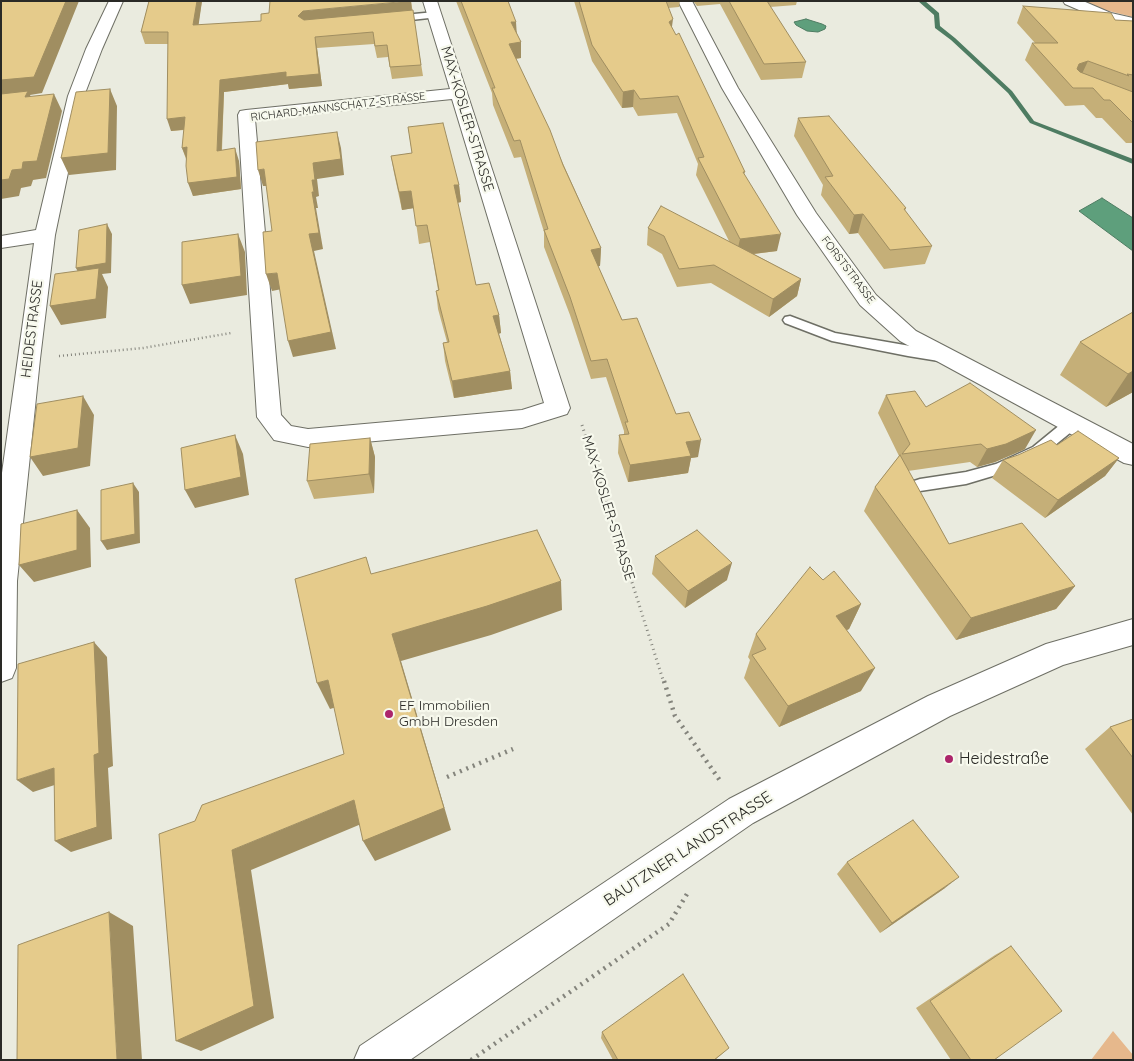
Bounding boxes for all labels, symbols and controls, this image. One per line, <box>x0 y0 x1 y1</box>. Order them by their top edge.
street label: MAX-KOSLER-STRASSE <box>437 44 497 194</box>
street label: RICHARD-MANNSCHATZ-STRASSE <box>250 90 426 124</box>
street label: FORSTSTRASSE <box>818 234 878 306</box>
street label: HEIDESTRASSE <box>18 279 46 379</box>
street label: MAX-KOSLER-STRASSE <box>578 433 638 583</box>
place label: EF Immobilien GmbH Dresden <box>399 698 498 730</box>
marker: EF Immobilien GmbH Dresden <box>383 708 395 720</box>
place label: Heidestraße <box>959 749 1049 769</box>
marker: Heidestraße <box>943 753 955 765</box>
street label: BAUTZNER LANDSTRASSE <box>600 787 776 911</box>

